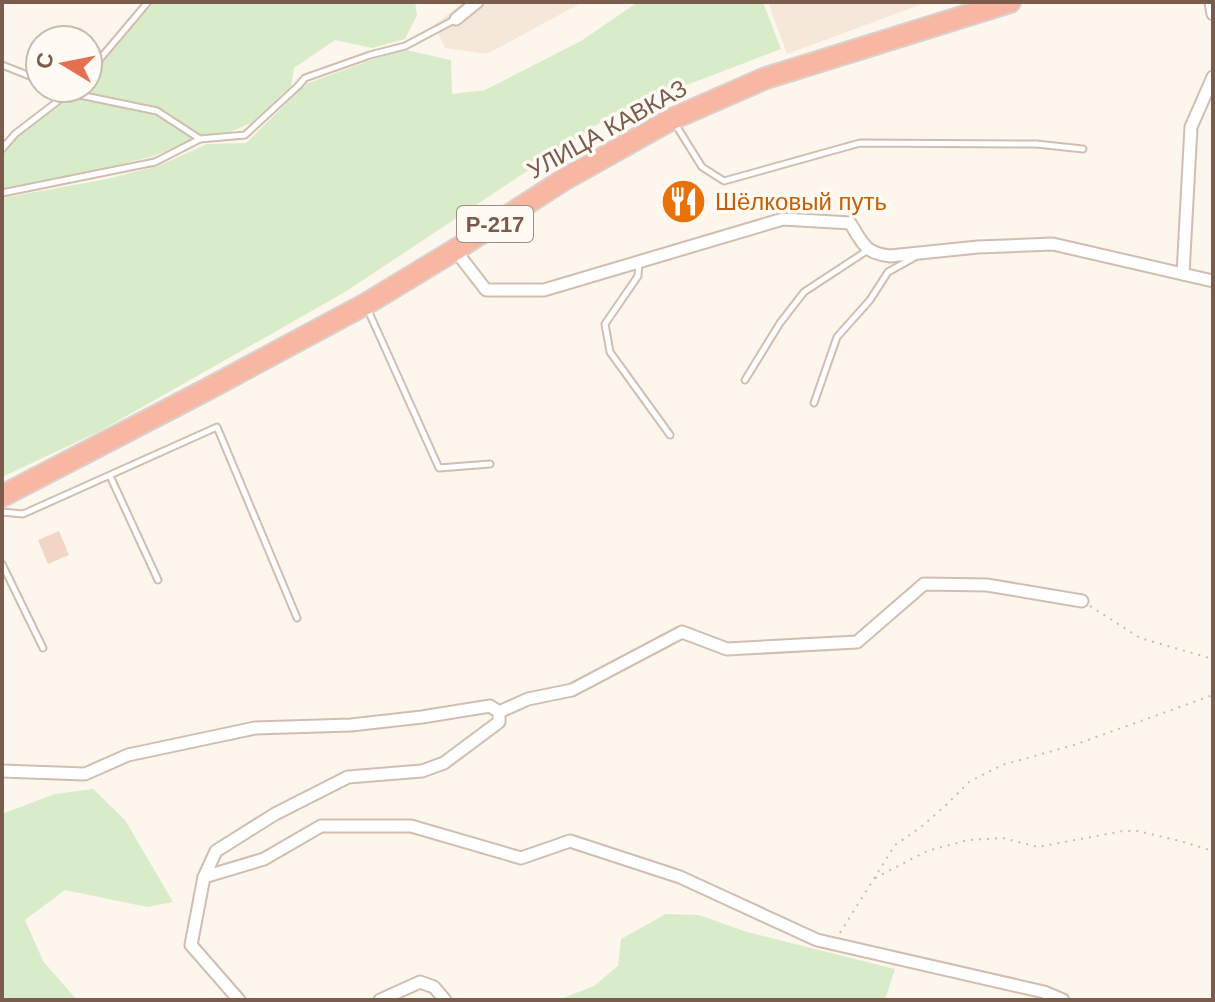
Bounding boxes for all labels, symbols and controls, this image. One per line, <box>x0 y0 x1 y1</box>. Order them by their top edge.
north arrow <box>24 24 104 104</box>
text: С <box>31 51 59 71</box>
street label: УЛИЦА КАВКАЗ <box>523 74 691 184</box>
restaurant icon: Шёлковый путь <box>660 177 708 225</box>
place label: Шёлковый путь <box>715 188 887 215</box>
road number: Р-217 <box>457 206 533 242</box>

